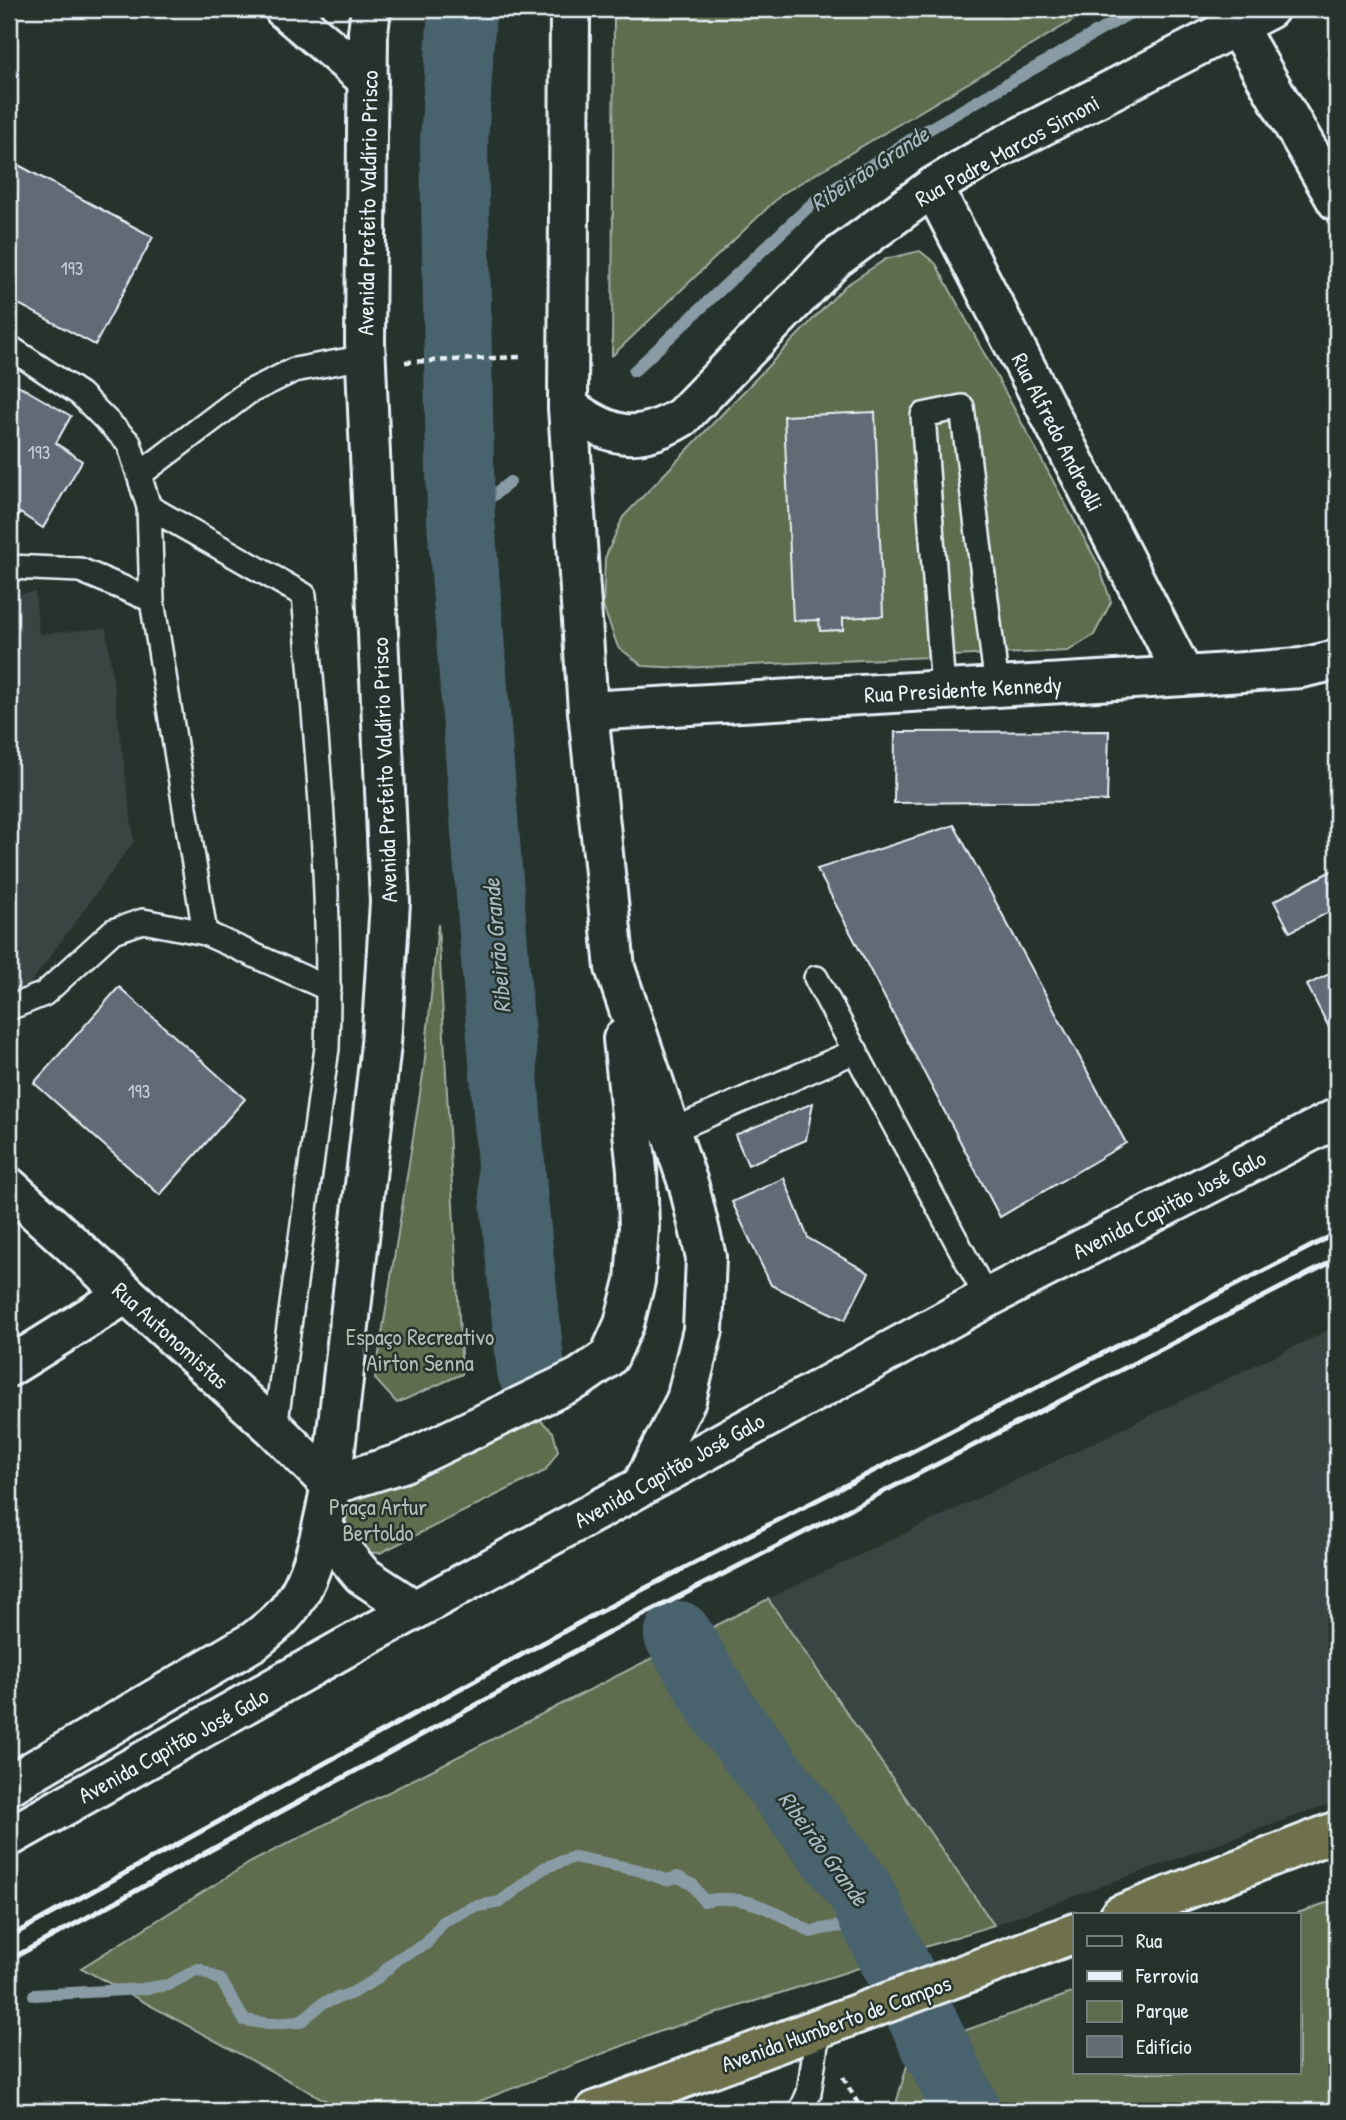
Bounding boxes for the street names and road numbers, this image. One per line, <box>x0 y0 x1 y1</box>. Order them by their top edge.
street label: Avenida Prefeito Valdírio Prisco <box>349 70 385 336</box>
street label: Rua Padre Marcos Simoni <box>909 86 1105 214</box>
street label: Rua Alfredo Andreolli <box>1005 347 1111 517</box>
street label: Avenida Prefeito Valdírio Prisco <box>364 637 404 903</box>
street label: Rua Presidente Kennedy <box>863 668 1063 710</box>
street label: Avenida Capitão José Galo <box>1067 1142 1271 1266</box>
street label: Rua Autonomistas <box>106 1274 236 1396</box>
street label: Avenida Capitão José Galo <box>568 1405 770 1535</box>
street label: Avenida Capitão José Galo <box>72 1680 274 1810</box>
street label: Avenida Humberto de Campos <box>717 1967 955 2079</box>

